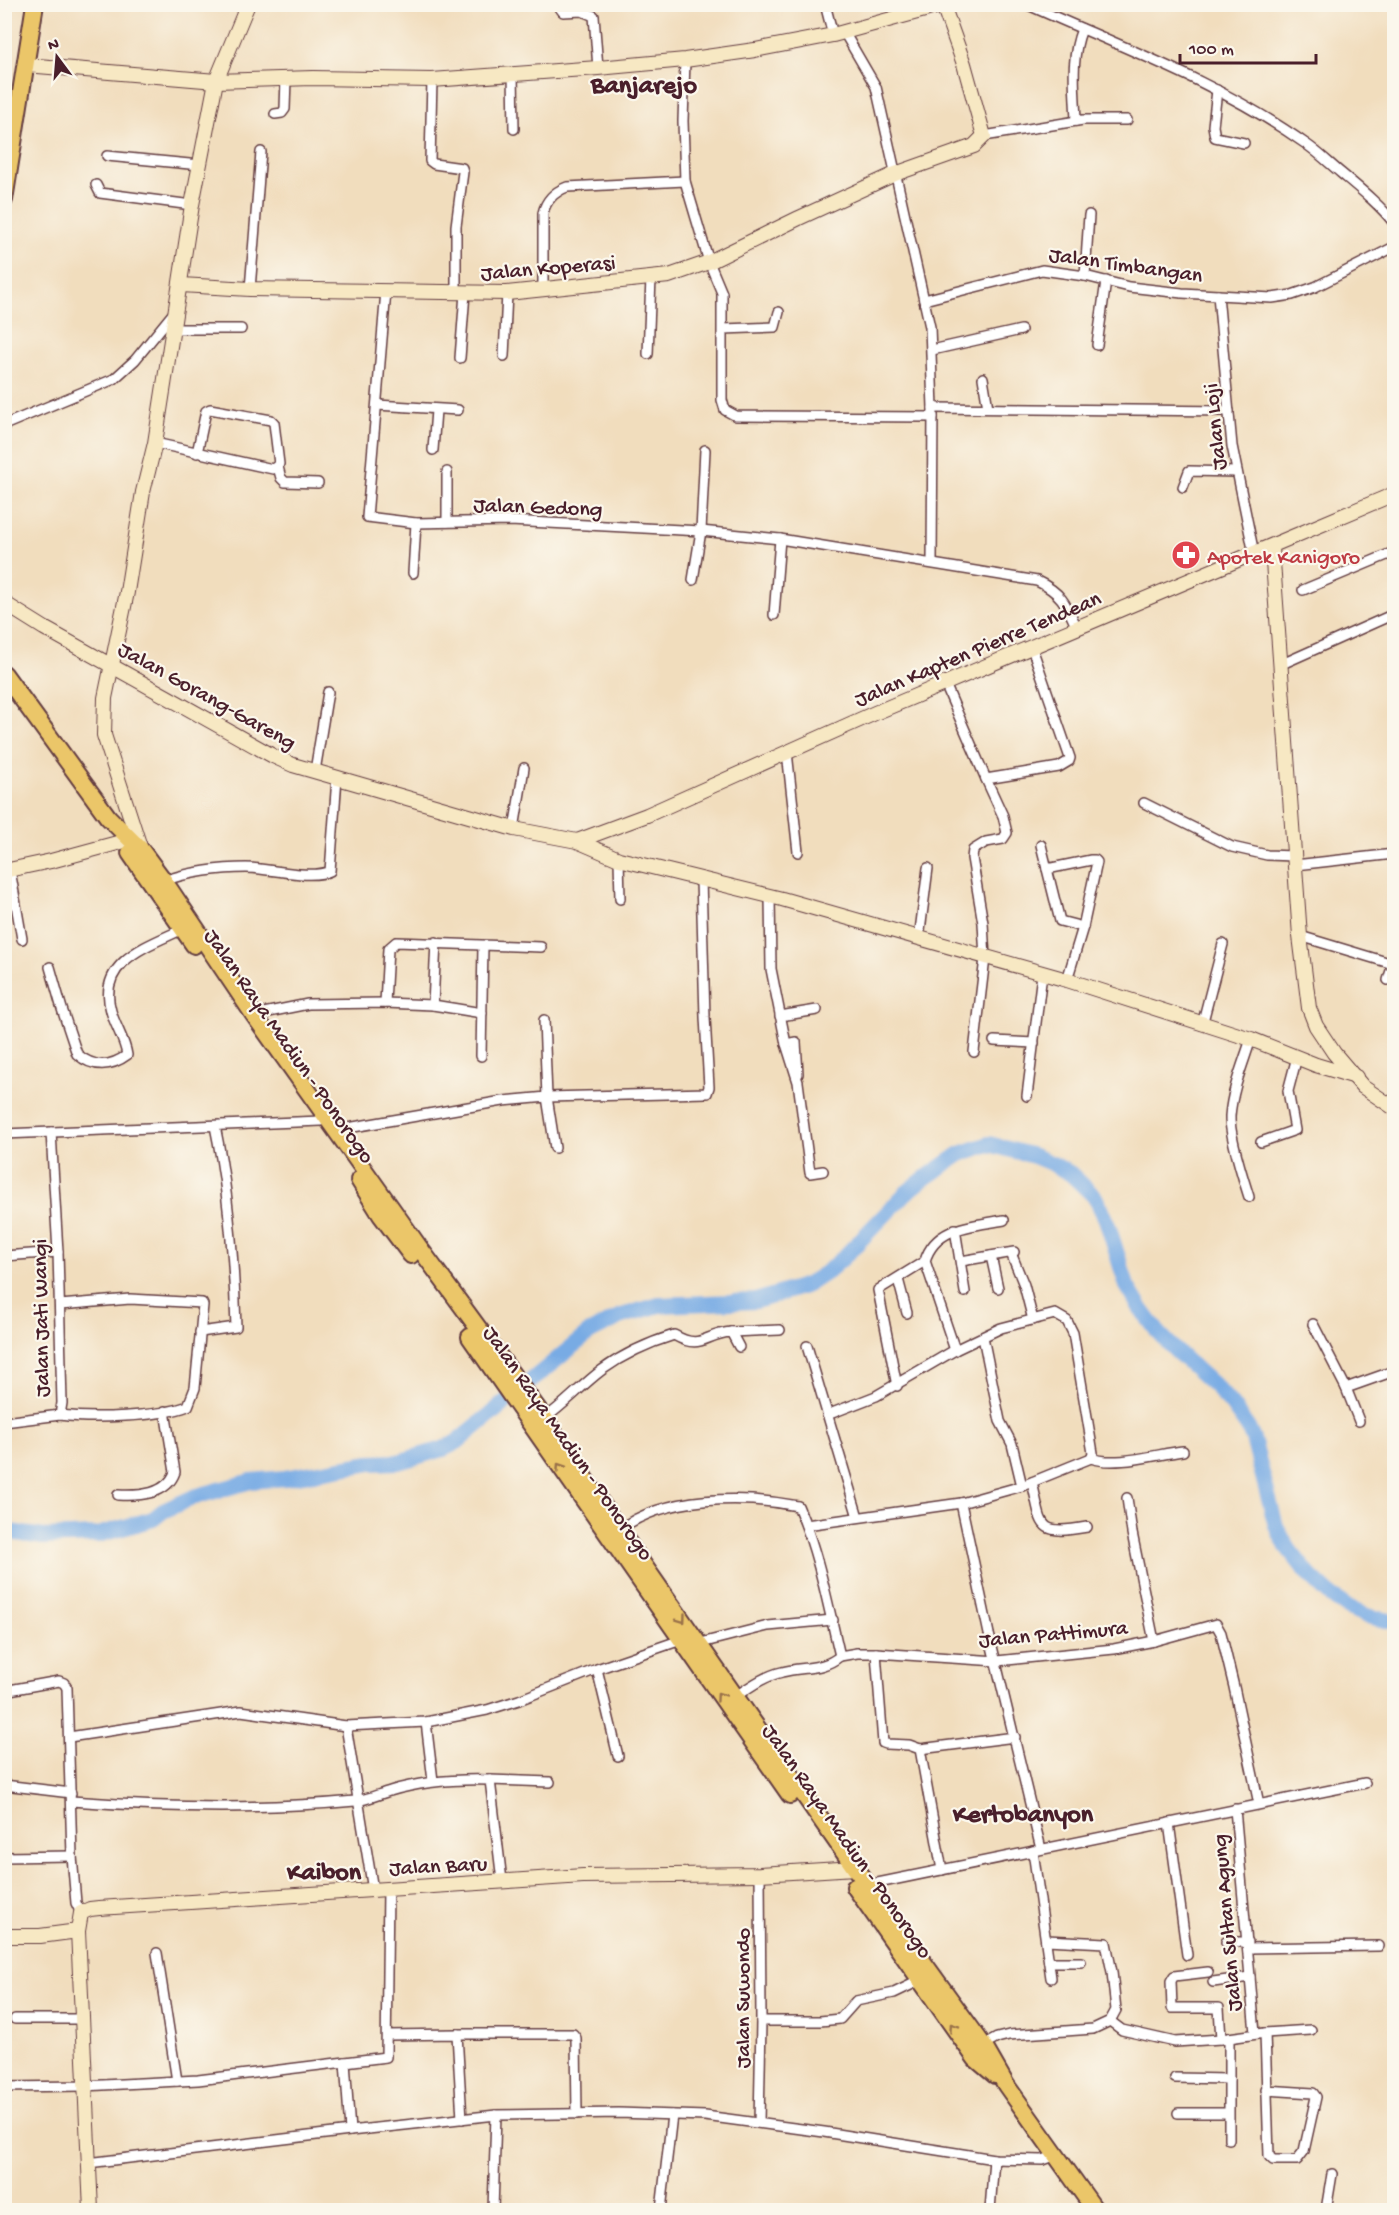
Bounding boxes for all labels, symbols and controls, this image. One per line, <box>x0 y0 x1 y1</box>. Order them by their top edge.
north arrow <box>27 27 87 87</box>
scale bar <box>1180 27 1316 65</box>
text: N <box>46 35 62 57</box>
text: 100 m <box>1188 40 1234 61</box>
district label: Banjarejo <box>590 72 697 103</box>
street label: Jalan Timbangan <box>1047 243 1204 291</box>
street label: Jalan Koperasi <box>480 251 617 289</box>
street label: Jalan Loji <box>1199 382 1234 471</box>
street label: Jalan Gedong <box>473 494 603 524</box>
pharmacy icon: Apotek Kanigoro <box>1170 539 1202 571</box>
place label: Apotek Kanigoro <box>1207 546 1360 572</box>
street label: Jalan Kapten Pierre Tendean <box>851 587 1106 714</box>
street label: Jalan Gorang-Gareng <box>112 638 300 757</box>
street label: Jalan Raya Madiun - Ponorogo <box>197 925 379 1170</box>
street label: Jalan Jati Wangi <box>29 1239 57 1397</box>
street label: Jalan Raya Madiun - Ponorogo <box>476 1322 658 1567</box>
one-way arrow <box>556 1463 568 1473</box>
one-way arrow <box>675 1612 686 1623</box>
street label: Jalan Pattimura <box>978 1616 1130 1655</box>
one-way arrow <box>716 1691 727 1702</box>
street label: Jalan Raya Madiun - Ponorogo <box>755 1720 937 1965</box>
district label: Kertobanyon <box>952 1801 1094 1832</box>
street label: Jalan Sultan Agung <box>1208 1833 1250 2012</box>
street label: Jalan Baru <box>389 1852 488 1884</box>
district label: Kaibon <box>286 1859 362 1890</box>
street label: Jalan Suwondo <box>732 1928 758 2068</box>
one-way arrow <box>949 2023 960 2034</box>

